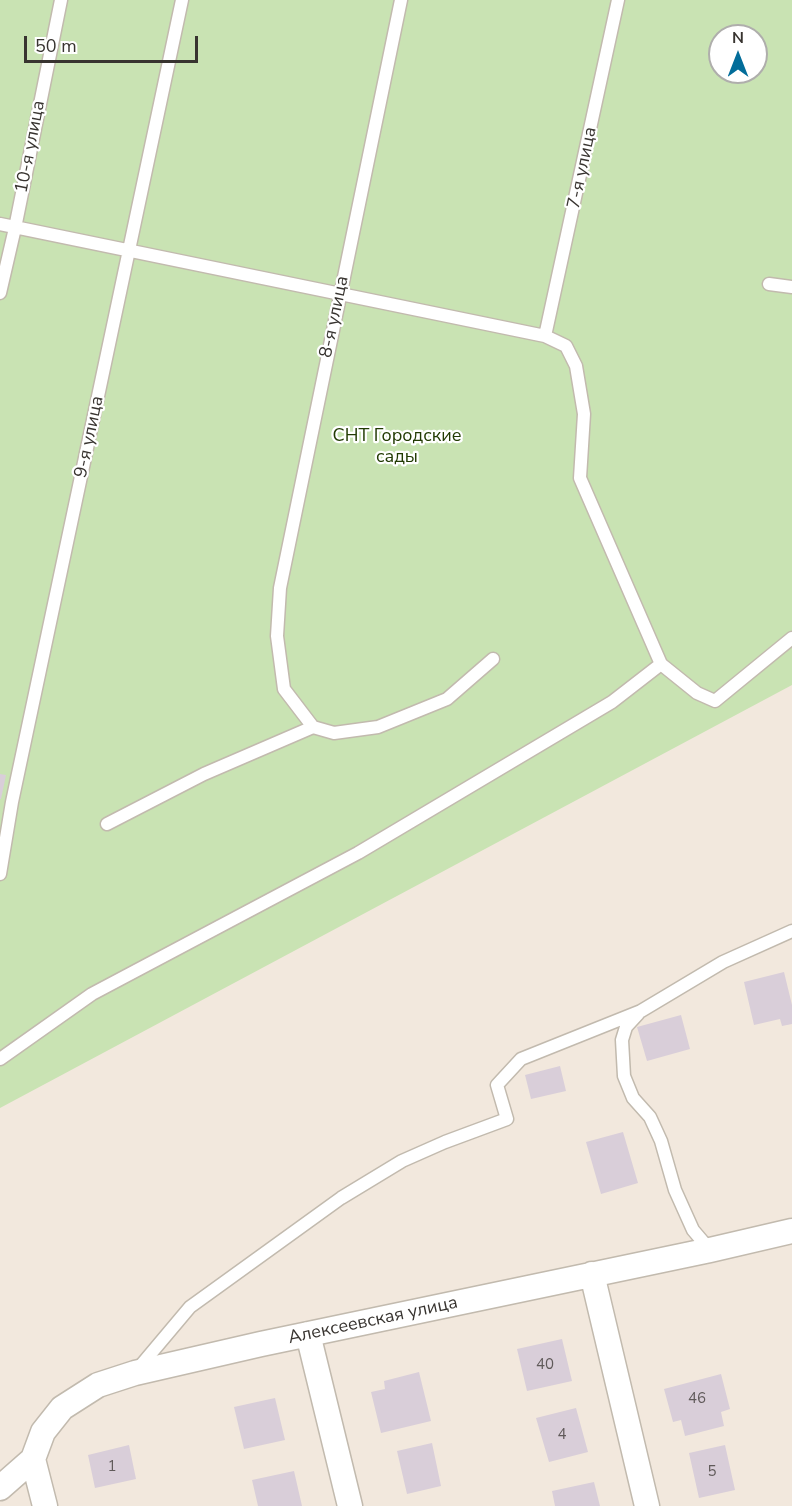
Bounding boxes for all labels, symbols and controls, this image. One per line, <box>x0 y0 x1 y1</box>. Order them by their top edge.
scale bar <box>27 24 201 62</box>
north arrow <box>708 24 768 84</box>
text: N <box>732 27 744 49</box>
text: 50 m <box>35 34 77 58</box>
street label: 10-я улица <box>11 99 51 195</box>
street label: 7-я улица <box>564 125 602 211</box>
street label: 8-я улица <box>316 274 354 360</box>
street label: 9-я улица <box>71 394 109 480</box>
park label: СНТ Городские сады <box>333 426 461 468</box>
street label: Алексеевская улица <box>286 1292 460 1350</box>
house number: 40 <box>536 1356 554 1374</box>
house number: 46 <box>688 1390 706 1408</box>
house number: 4 <box>558 1426 566 1444</box>
house number: 1 <box>108 1458 116 1476</box>
house number: 5 <box>708 1463 716 1481</box>

